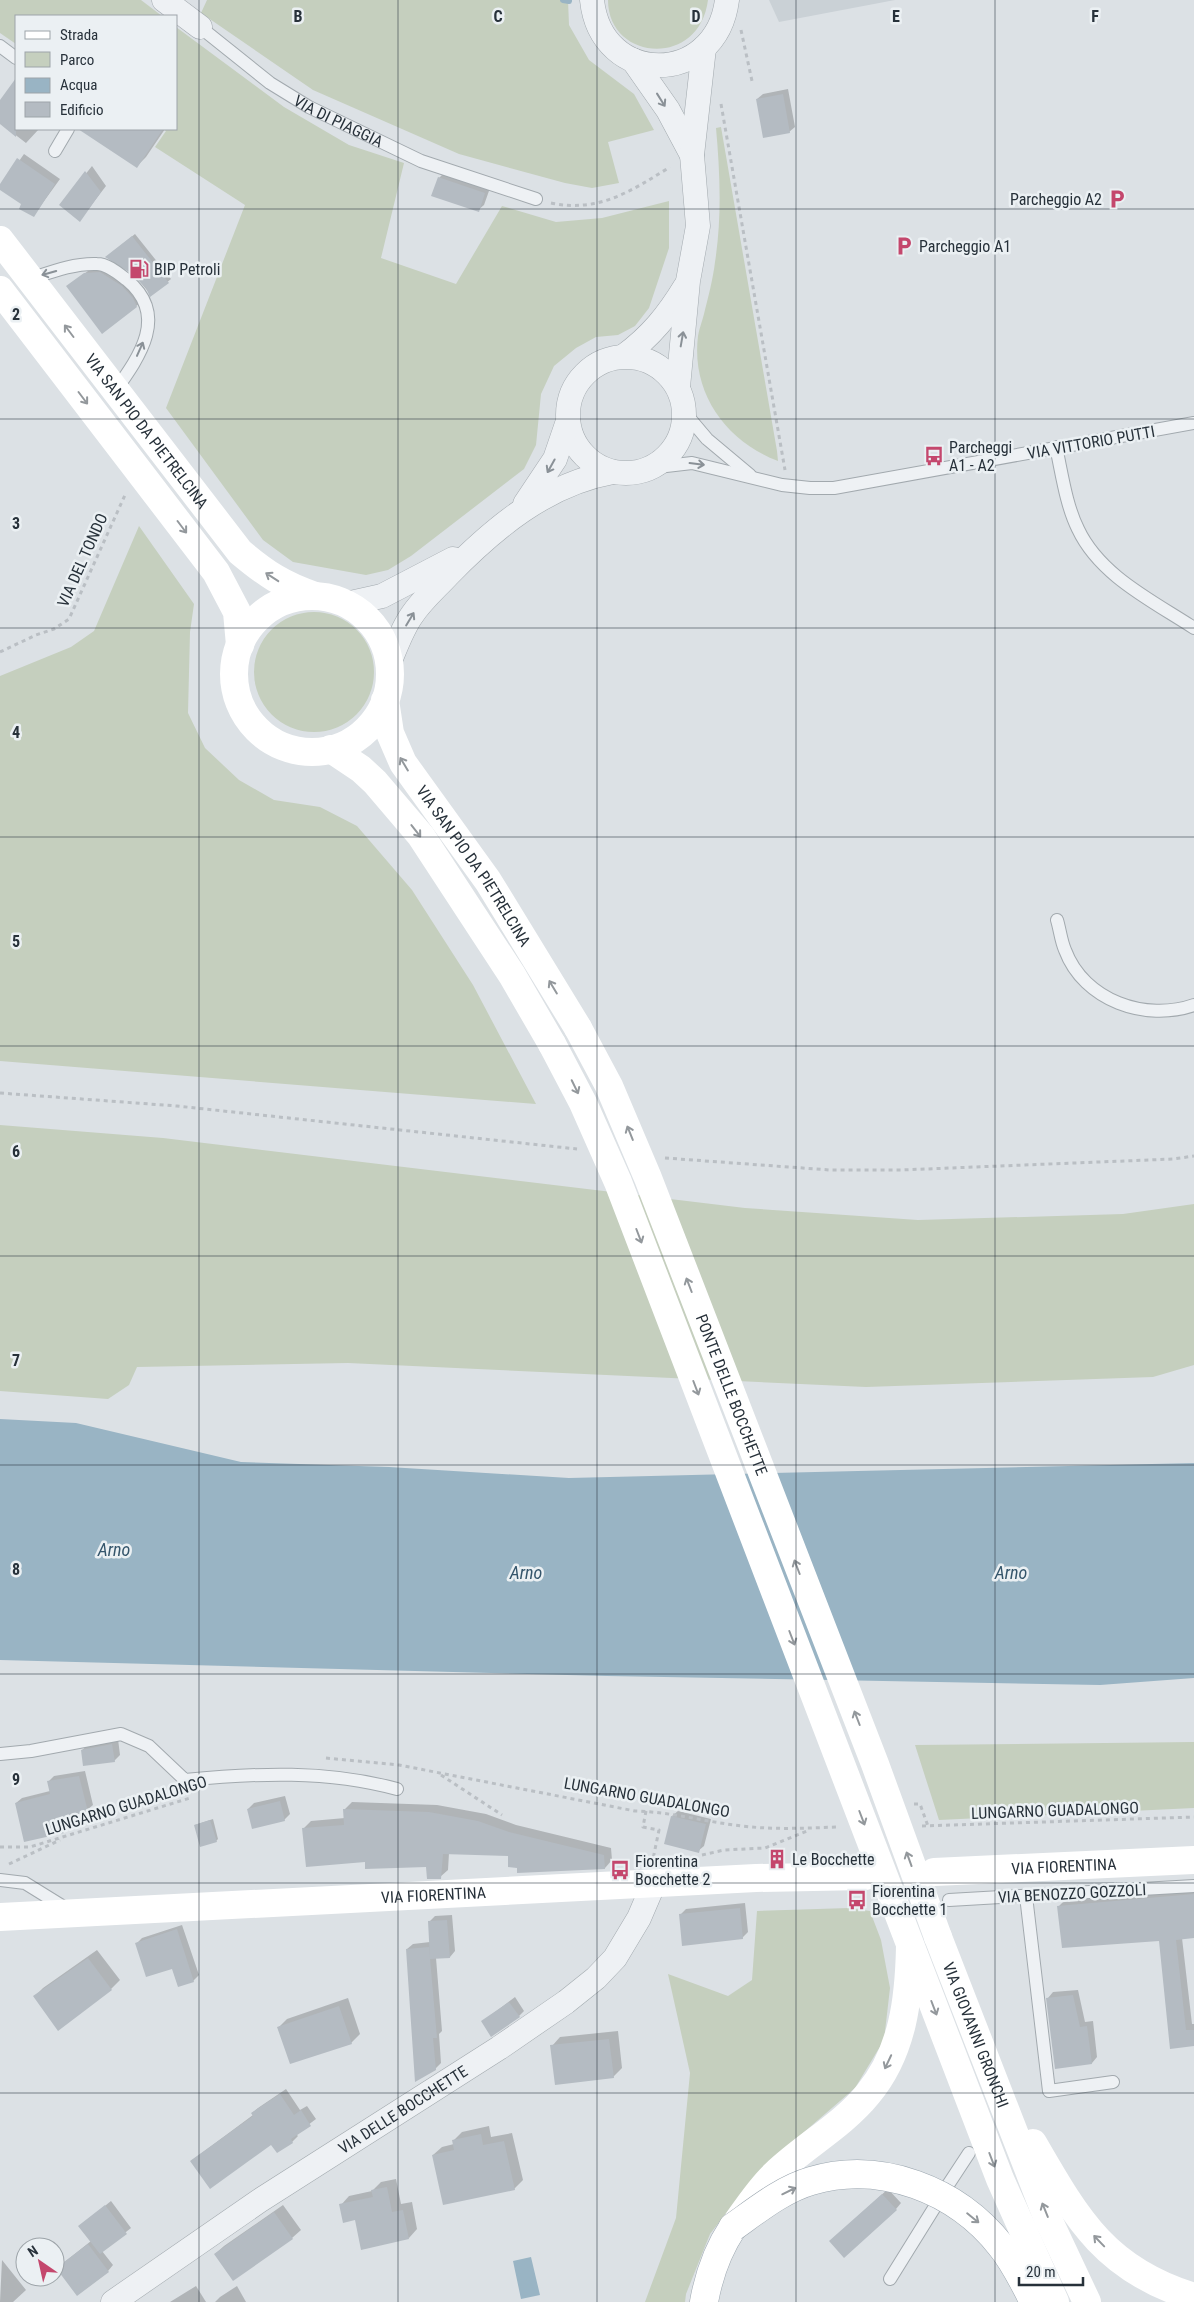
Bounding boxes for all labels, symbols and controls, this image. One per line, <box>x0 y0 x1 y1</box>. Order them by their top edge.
text: B <box>294 7 303 26</box>
text: C <box>493 7 503 26</box>
text: D <box>691 7 701 26</box>
text: E <box>892 7 900 26</box>
text: F <box>1091 7 1099 26</box>
legend <box>15 15 178 130</box>
text: Strada <box>60 26 98 44</box>
text: Parco <box>60 51 94 69</box>
text: Acqua <box>60 76 98 94</box>
street label: VIA DI PIAGGIA <box>290 91 386 151</box>
one-way arrow <box>657 93 667 107</box>
text: Edificio <box>60 101 103 119</box>
parking icon: Parcheggio A2 <box>1106 188 1128 210</box>
place label: Parcheggio A2 <box>1010 190 1102 209</box>
parking icon: Parcheggio A1 <box>893 235 915 257</box>
place label: Parcheggio A1 <box>919 237 1011 256</box>
fuel station icon: BIP Petroli <box>128 258 150 280</box>
place label: BIP Petroli <box>154 260 220 279</box>
one-way arrow <box>41 269 57 278</box>
text: 2 <box>12 305 20 324</box>
one-way arrow <box>64 325 75 338</box>
one-way arrow <box>678 331 688 347</box>
one-way arrow <box>135 342 145 357</box>
street label: VIA SAN PIO DA PIETRELCINA <box>81 350 212 513</box>
one-way arrow <box>78 391 88 405</box>
street label: VIA VITTORIO PUTTI <box>1026 422 1156 463</box>
place label: Parcheggi A1 - A2 <box>949 438 1012 475</box>
bus stop icon: Parcheggi A1 - A2 <box>923 445 945 467</box>
one-way arrow <box>546 459 556 474</box>
one-way arrow <box>689 459 705 469</box>
street label: VIA DEL TONDO <box>53 510 112 610</box>
text: 3 <box>12 514 20 533</box>
one-way arrow <box>176 520 187 533</box>
one-way arrow <box>265 572 279 582</box>
one-way arrow <box>406 613 416 627</box>
text: 4 <box>12 723 20 742</box>
one-way arrow <box>399 758 409 772</box>
street label: VIA SAN PIO DA PIETRELCINA <box>412 782 535 950</box>
one-way arrow <box>411 824 422 837</box>
text: 5 <box>12 932 20 951</box>
one-way arrow <box>547 980 557 994</box>
one-way arrow <box>570 1079 580 1094</box>
one-way arrow <box>625 1126 634 1142</box>
text: 6 <box>12 1142 20 1161</box>
one-way arrow <box>635 1229 644 1244</box>
one-way arrow <box>684 1278 693 1293</box>
street label: PONTE DELLE BOCCHETTE <box>692 1311 771 1478</box>
text: 7 <box>12 1351 20 1370</box>
one-way arrow <box>692 1380 701 1396</box>
water label: Arno <box>97 1539 130 1560</box>
text: 8 <box>12 1560 20 1579</box>
one-way arrow <box>792 1560 802 1575</box>
water label: Arno <box>509 1562 542 1583</box>
water label: Arno <box>994 1562 1027 1583</box>
one-way arrow <box>788 1630 798 1645</box>
one-way arrow <box>852 1711 861 1727</box>
text: 9 <box>12 1770 20 1789</box>
street label: LUNGARNO GUADALONGO <box>43 1772 209 1839</box>
street label: LUNGARNO GUADALONGO <box>563 1774 731 1821</box>
street label: LUNGARNO GUADALONGO <box>971 1798 1139 1823</box>
one-way arrow <box>858 1810 867 1825</box>
building icon: Le Bocchette <box>766 1848 788 1870</box>
place label: Le Bocchette <box>792 1850 875 1869</box>
place label: Fiorentina Bocchette 2 <box>635 1852 710 1889</box>
one-way arrow <box>904 1852 913 1867</box>
street label: VIA FIORENTINA <box>1011 1855 1117 1878</box>
bus stop icon: Fiorentina Bocchette 2 <box>609 1859 631 1881</box>
street label: VIA BENOZZO GOZZOLI <box>997 1880 1147 1907</box>
place label: Fiorentina Bocchette 1 <box>872 1882 947 1919</box>
street label: VIA FIORENTINA <box>380 1883 486 1907</box>
bus stop icon: Fiorentina Bocchette 1 <box>846 1889 868 1911</box>
street label: VIA GIOVANNI GRONCHI <box>939 1960 1013 2110</box>
one-way arrow <box>930 2000 939 2015</box>
one-way arrow <box>883 2054 892 2069</box>
street label: VIA DELLE BOCCHETTE <box>335 2062 471 2158</box>
one-way arrow <box>988 2152 998 2167</box>
one-way arrow <box>781 2186 796 2195</box>
one-way arrow <box>1040 2203 1049 2218</box>
one-way arrow <box>966 2212 979 2223</box>
one-way arrow <box>1093 2235 1105 2248</box>
north arrow <box>15 2237 65 2287</box>
text: N <box>25 2242 41 2260</box>
scale bar <box>1019 2254 1083 2286</box>
text: 20 m <box>1026 2263 1056 2281</box>

